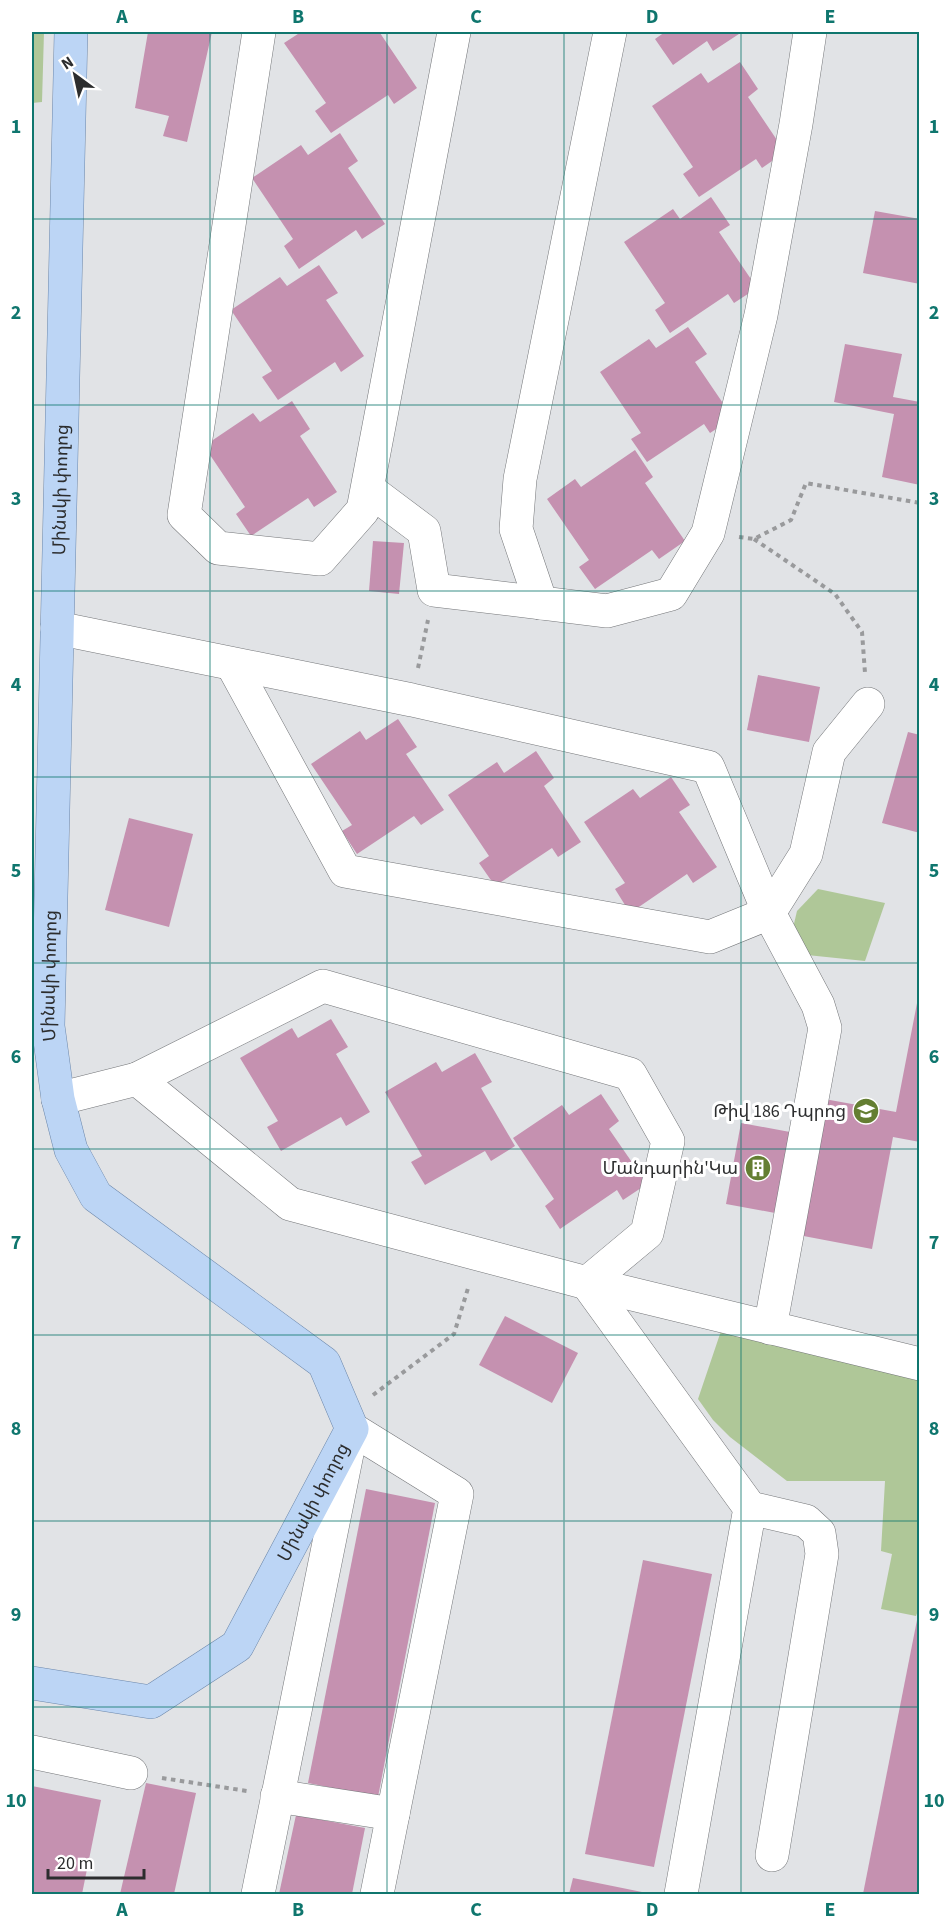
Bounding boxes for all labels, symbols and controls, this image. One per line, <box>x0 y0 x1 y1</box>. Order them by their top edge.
text: A <box>115 3 128 31</box>
text: B <box>292 3 304 31</box>
text: C <box>470 3 482 31</box>
text: D <box>646 3 658 31</box>
text: E <box>825 3 835 31</box>
north arrow <box>45 45 105 105</box>
text: N <box>57 51 78 75</box>
text: 1 <box>11 113 21 141</box>
text: 1 <box>929 113 939 141</box>
text: 2 <box>11 299 21 327</box>
text: 2 <box>929 299 939 327</box>
street label: Մինսկի փողոց <box>46 424 74 556</box>
text: 3 <box>11 485 21 513</box>
text: 3 <box>929 485 939 513</box>
text: 4 <box>11 671 22 699</box>
text: 4 <box>929 671 940 699</box>
text: 5 <box>11 857 21 885</box>
text: 5 <box>929 857 939 885</box>
street label: Մինսկի փողոց <box>35 910 63 1043</box>
text: 6 <box>11 1043 21 1071</box>
text: 6 <box>929 1043 939 1071</box>
school or university icon: Թիվ 186 Դպրոց <box>851 1096 881 1126</box>
place label: Թիվ 186 Դպրոց <box>713 1099 846 1124</box>
building icon: Մանդարին'Կա <box>743 1153 773 1183</box>
place label: Մանդարին'Կա <box>603 1156 738 1181</box>
text: 7 <box>11 1229 21 1257</box>
text: 7 <box>929 1229 939 1257</box>
text: 8 <box>11 1415 21 1443</box>
text: 8 <box>929 1415 939 1443</box>
street label: Մինսկի փողոց <box>271 1438 355 1566</box>
text: 9 <box>11 1601 21 1629</box>
text: 9 <box>929 1601 939 1629</box>
text: 10 <box>5 1787 27 1815</box>
text: 10 <box>923 1787 945 1815</box>
scale bar <box>48 1842 144 1880</box>
text: 20 m <box>57 1851 93 1876</box>
text: A <box>115 1896 128 1924</box>
text: B <box>292 1896 304 1924</box>
text: C <box>470 1896 482 1924</box>
text: D <box>646 1896 658 1924</box>
text: E <box>825 1896 835 1924</box>

